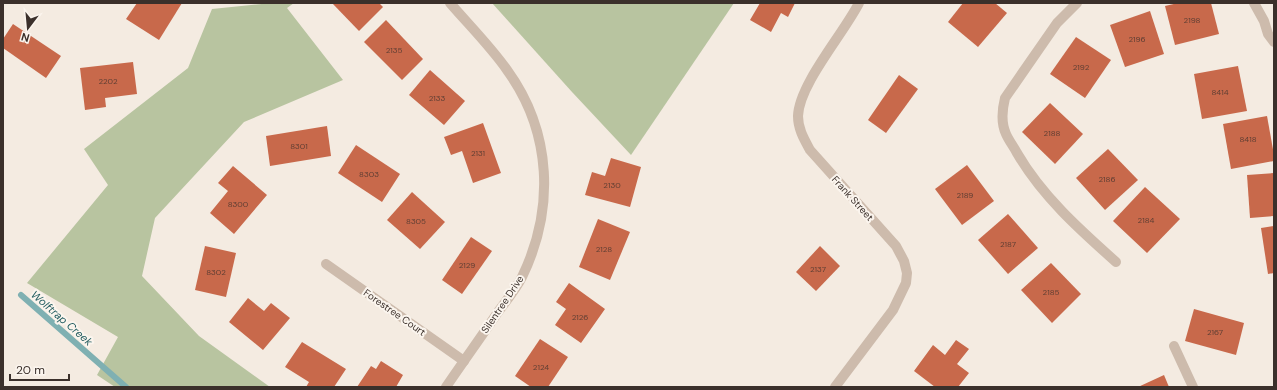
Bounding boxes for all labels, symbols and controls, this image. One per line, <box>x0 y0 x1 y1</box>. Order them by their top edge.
north arrow <box>8 8 48 48</box>
house number: 2198 <box>1184 15 1201 25</box>
text: N <box>19 30 31 45</box>
house number: 2196 <box>1128 34 1146 44</box>
house number: 2135 <box>386 45 402 55</box>
house number: 2192 <box>1073 62 1090 72</box>
house number: 2202 <box>98 76 118 86</box>
house number: 8414 <box>1211 87 1229 97</box>
house number: 2133 <box>429 93 446 103</box>
house number: 2188 <box>1044 128 1061 138</box>
house number: 8418 <box>1239 134 1257 144</box>
house number: 8301 <box>290 141 308 151</box>
house number: 2131 <box>471 148 485 158</box>
house number: 8303 <box>359 169 379 179</box>
street label: Frank Street <box>829 173 876 224</box>
house number: 2186 <box>1099 174 1116 184</box>
house number: 2130 <box>603 180 621 190</box>
house number: 2189 <box>957 190 973 200</box>
house number: 8300 <box>228 199 249 209</box>
house number: 2184 <box>1138 215 1155 225</box>
house number: 8305 <box>406 216 426 226</box>
house number: 2187 <box>1000 239 1016 249</box>
house number: 2128 <box>596 244 612 254</box>
house number: 2129 <box>459 260 475 270</box>
house number: 2137 <box>810 264 826 274</box>
house number: 8302 <box>206 267 226 277</box>
street label: Silentree Drive <box>478 273 527 336</box>
street label: Forestree Court <box>361 286 428 339</box>
water label: Wolftrap Creek <box>28 287 96 349</box>
house number: 2185 <box>1043 287 1060 297</box>
house number: 2126 <box>572 312 588 322</box>
house number: 2167 <box>1207 327 1223 337</box>
scale bar <box>10 356 69 382</box>
text: 20 m <box>16 362 45 378</box>
house number: 2124 <box>533 362 549 372</box>

